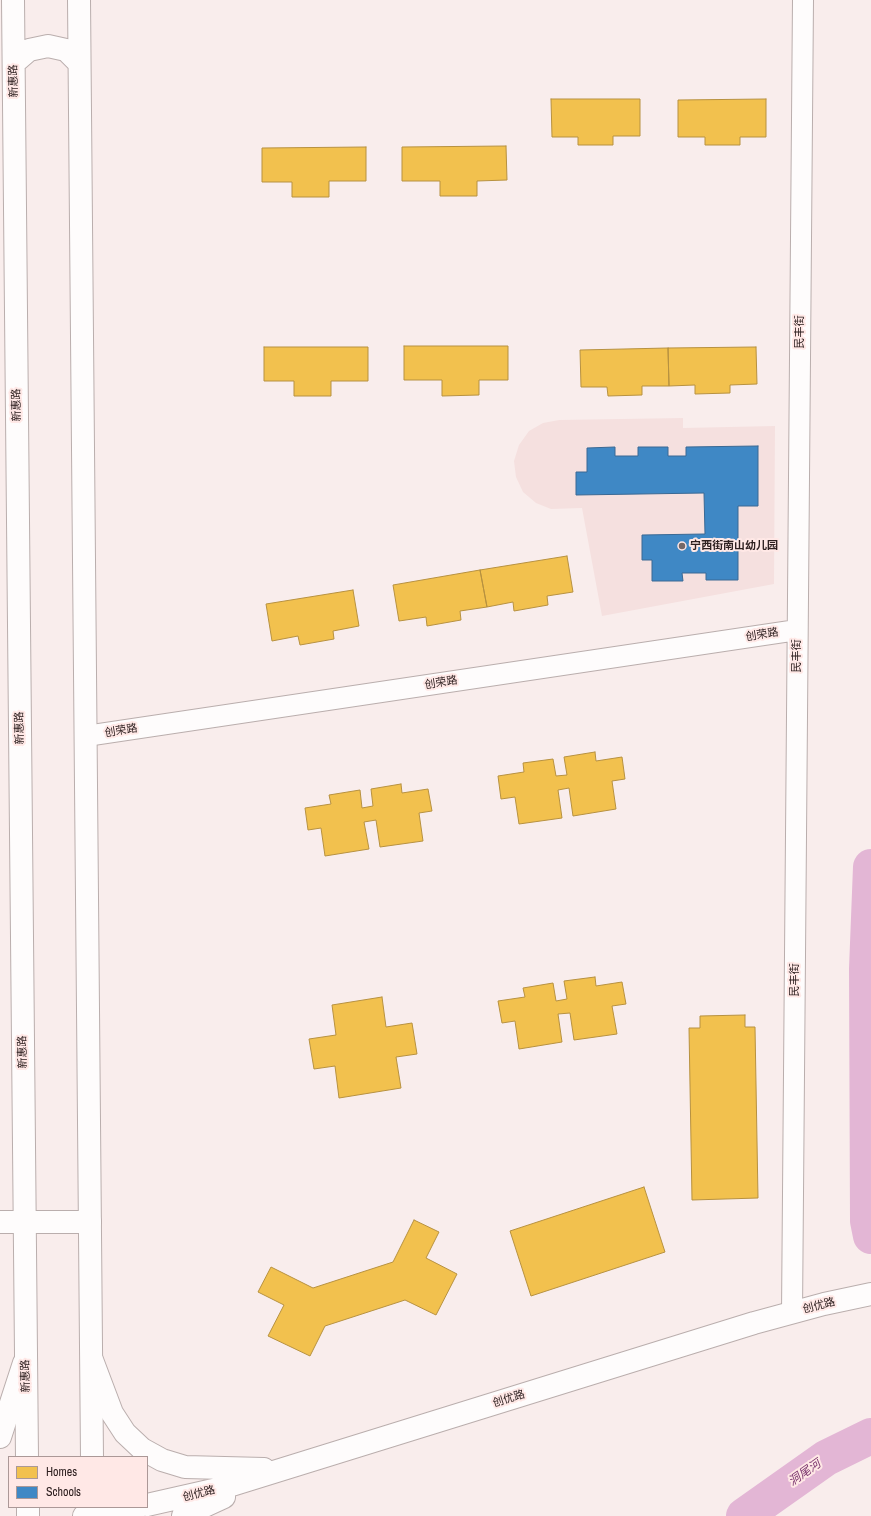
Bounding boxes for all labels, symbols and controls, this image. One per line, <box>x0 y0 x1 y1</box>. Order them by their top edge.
street label: 新惠路 <box>7 64 21 98</box>
street label: 民丰街 <box>793 316 807 348</box>
street label: 新惠路 <box>10 388 24 422</box>
place label: 宁西街南山幼儿园 <box>690 539 778 553</box>
marker: 宁西街南山幼儿园 <box>677 541 687 551</box>
street label: 创荣路 <box>745 626 779 644</box>
street label: 民丰街 <box>790 640 804 672</box>
street label: 创荣路 <box>424 674 458 692</box>
street label: 新惠路 <box>13 711 27 745</box>
street label: 创荣路 <box>104 722 138 740</box>
street label: 民丰街 <box>788 964 802 996</box>
street label: 新惠路 <box>16 1035 30 1069</box>
street label: 创优路 <box>801 1296 837 1316</box>
street label: 新惠路 <box>19 1359 33 1393</box>
street label: 创优路 <box>491 1388 527 1410</box>
legend <box>8 1456 148 1508</box>
water label: 洞尾河 <box>786 1457 824 1489</box>
text: Homes <box>46 1464 77 1480</box>
text: Schools <box>46 1484 81 1500</box>
street label: 创优路 <box>181 1484 217 1504</box>

